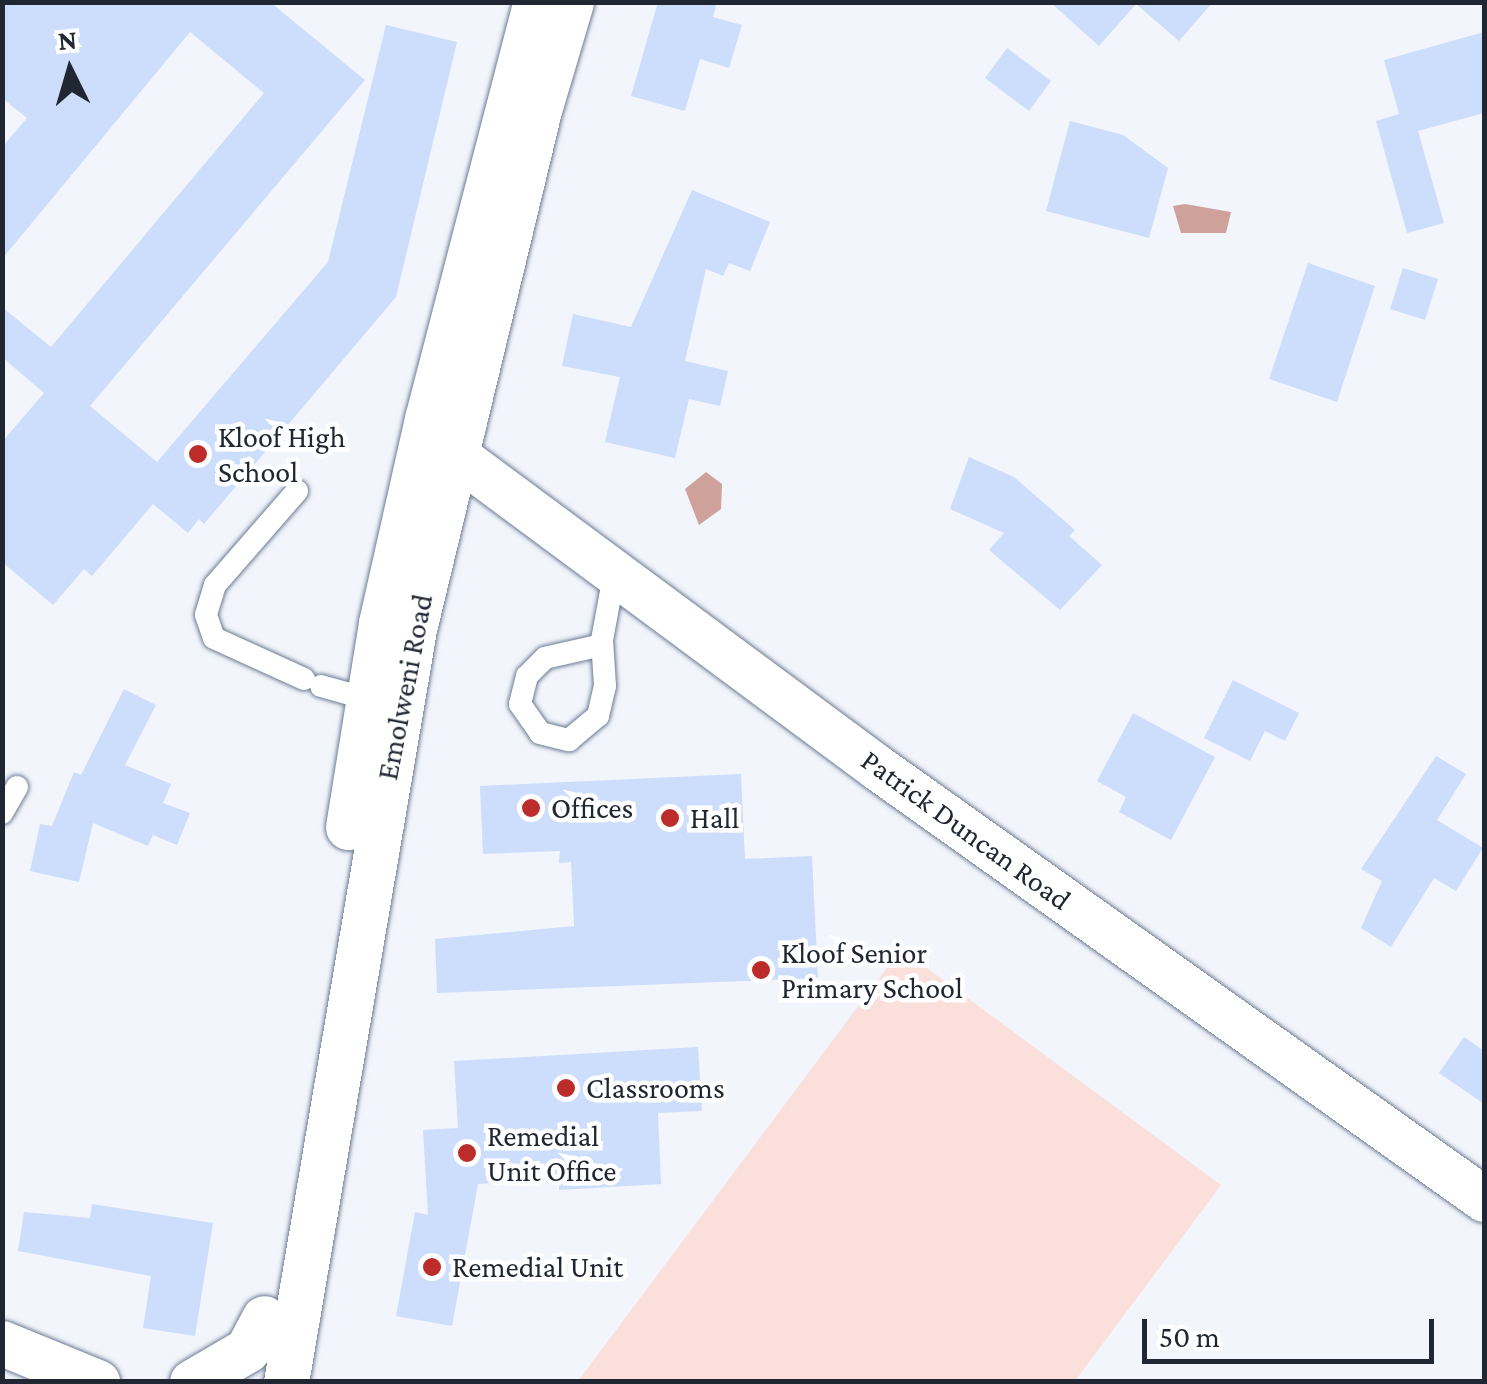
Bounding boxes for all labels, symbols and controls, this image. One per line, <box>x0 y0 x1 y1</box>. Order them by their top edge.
north arrow <box>20 20 120 120</box>
text: N <box>56 23 78 56</box>
place label: Kloof High School <box>218 419 346 490</box>
marker: Kloof High School <box>187 443 209 465</box>
street label: Emolweni Road <box>369 591 441 783</box>
street label: Patrick Duncan Road <box>854 742 1078 918</box>
place label: Offices <box>551 790 633 826</box>
marker: Offices <box>520 797 542 819</box>
place label: Hall <box>690 800 739 836</box>
marker: Hall <box>659 807 681 829</box>
place label: Kloof Senior Primary School <box>781 935 963 1006</box>
marker: Kloof Senior Primary School <box>750 959 772 981</box>
place label: Classrooms <box>586 1070 725 1106</box>
marker: Classrooms <box>555 1077 577 1099</box>
place label: Remedial Unit Office <box>487 1118 616 1188</box>
marker: Remedial Unit Office <box>456 1142 478 1164</box>
place label: Remedial Unit <box>452 1249 623 1285</box>
marker: Remedial Unit <box>421 1256 443 1278</box>
scale bar <box>1147 1299 1440 1361</box>
text: 50 m <box>1159 1320 1220 1353</box>

